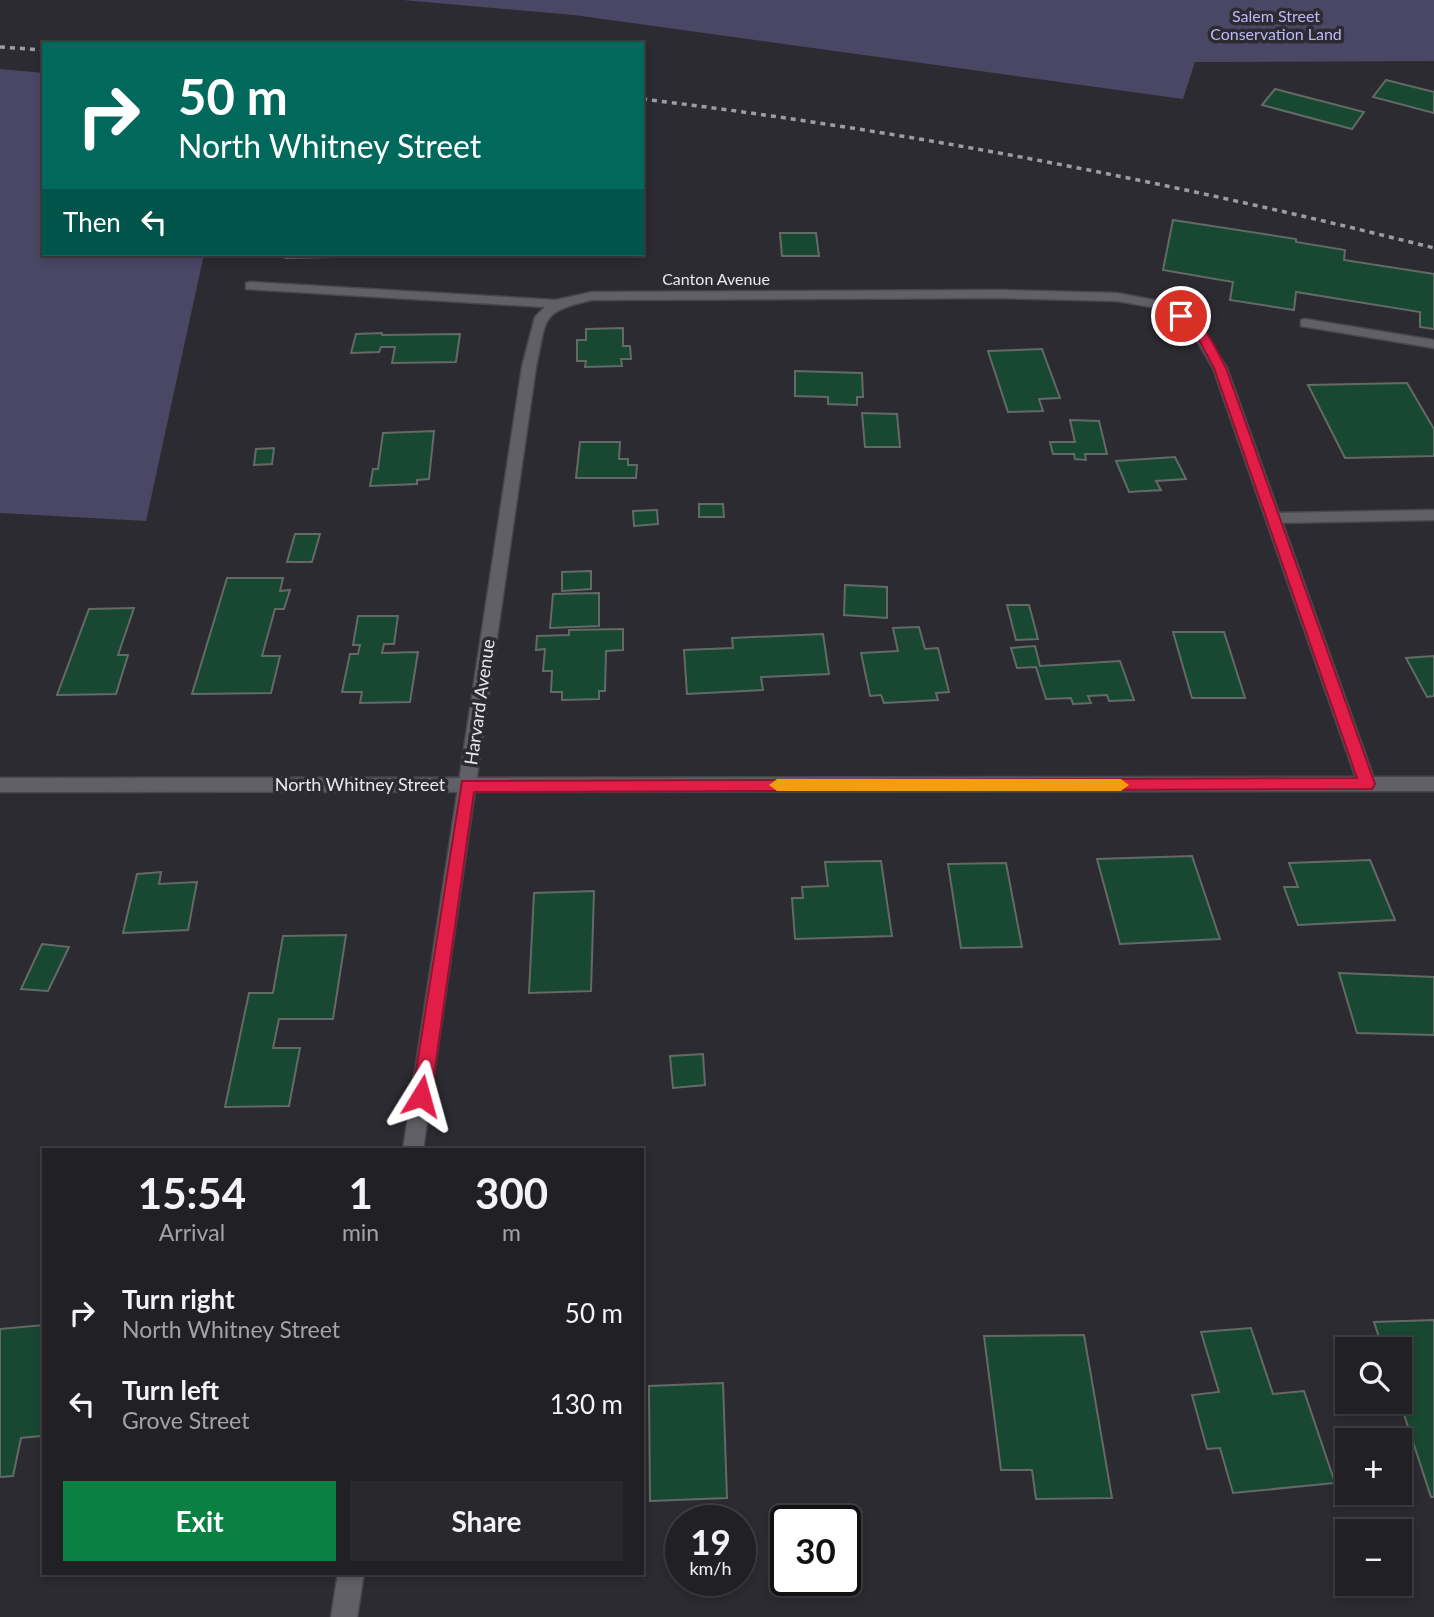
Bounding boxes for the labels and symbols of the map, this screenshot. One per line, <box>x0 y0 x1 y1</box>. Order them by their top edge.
park label: Salem Street Conservation Land <box>1210 6 1342 43</box>
street label: Canton Avenue <box>662 269 770 288</box>
pin <box>1151 286 1211 346</box>
street label: Harvard Avenue <box>459 638 499 766</box>
street label: North Whitney Street <box>275 773 446 795</box>
position arrow <box>384 1059 458 1133</box>
speed limit sign: 30 <box>770 1505 861 1596</box>

